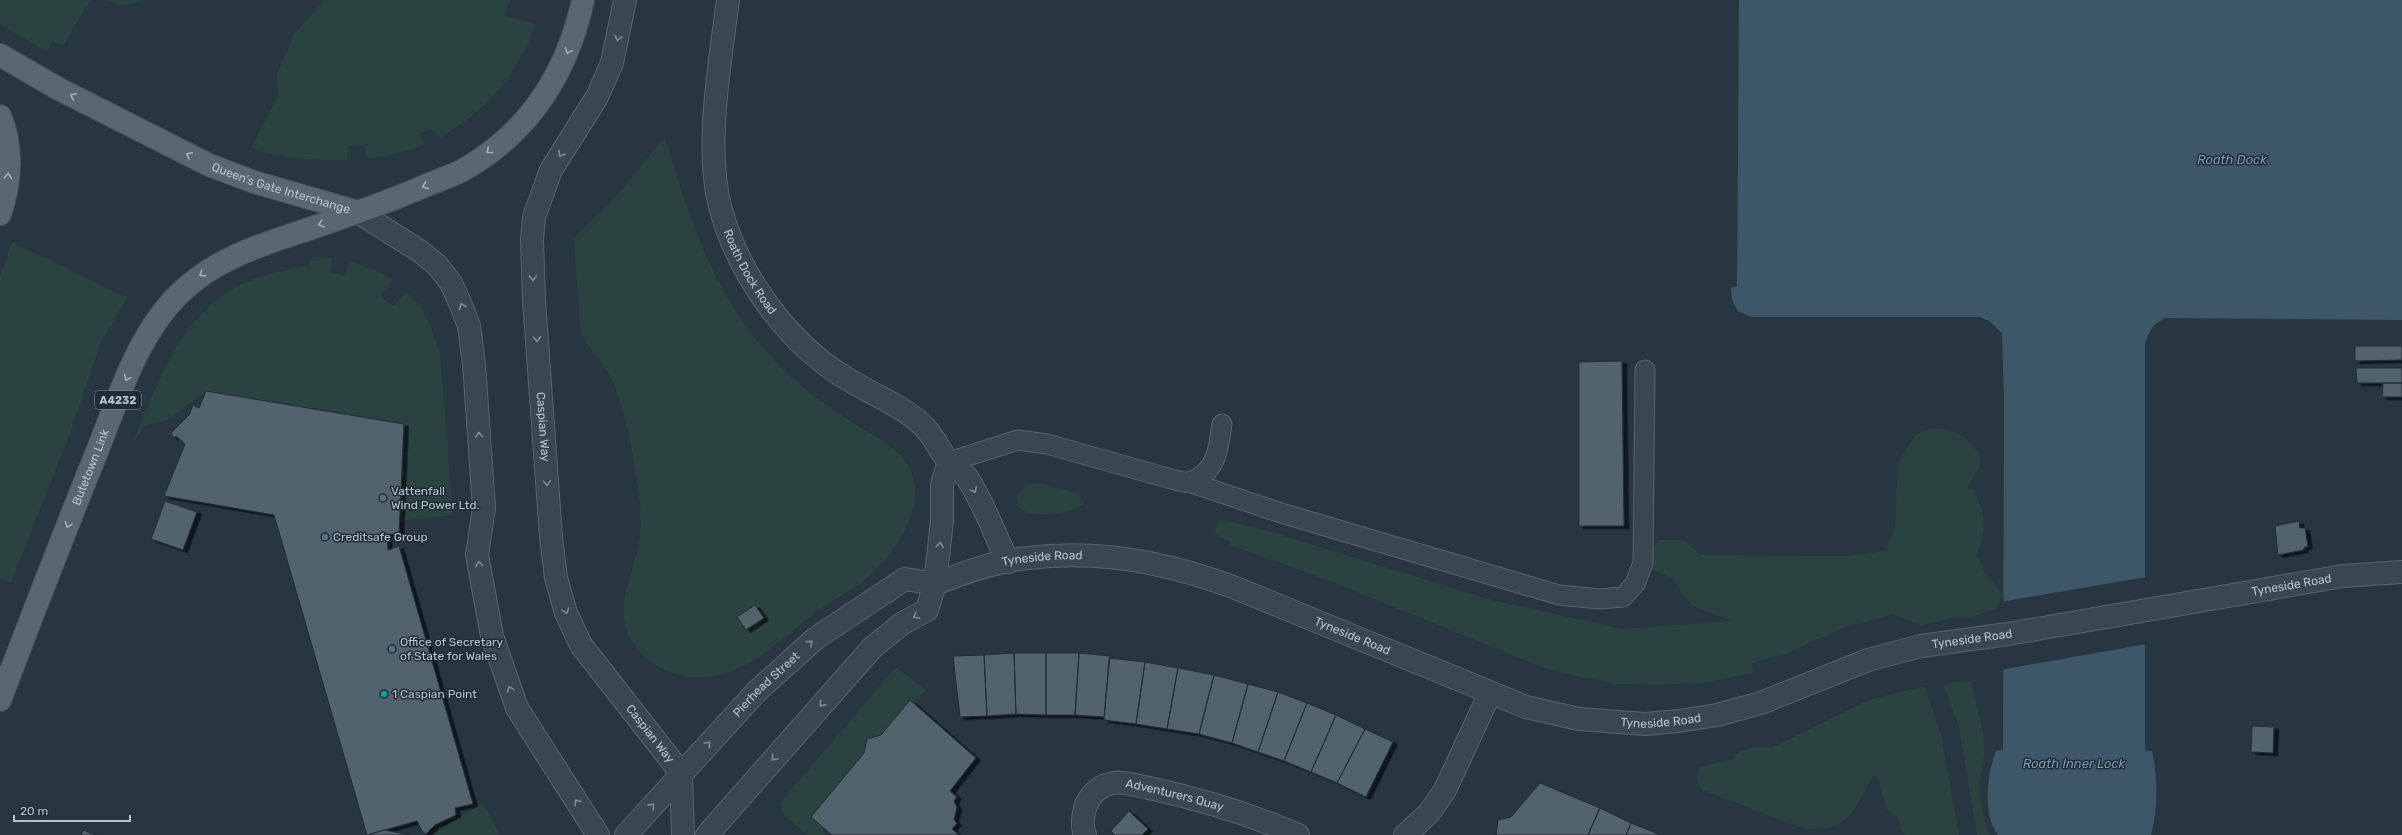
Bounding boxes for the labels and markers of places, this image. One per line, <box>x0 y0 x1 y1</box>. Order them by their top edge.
place label: Vattenfall Wind Power Ltd. <box>391 484 480 512</box>
marker: Vattenfall Wind Power Ltd. <box>378 493 388 503</box>
place label: Creditsafe Group <box>333 530 428 544</box>
marker: Creditsafe Group <box>320 532 330 542</box>
place label: Office of Secretary of State for Wales <box>400 635 504 663</box>
marker: Office of Secretary of State for Wales <box>387 644 397 654</box>
place label: 1 Caspian Point <box>392 687 477 701</box>
marker: 1 Caspian Point <box>379 689 389 699</box>

